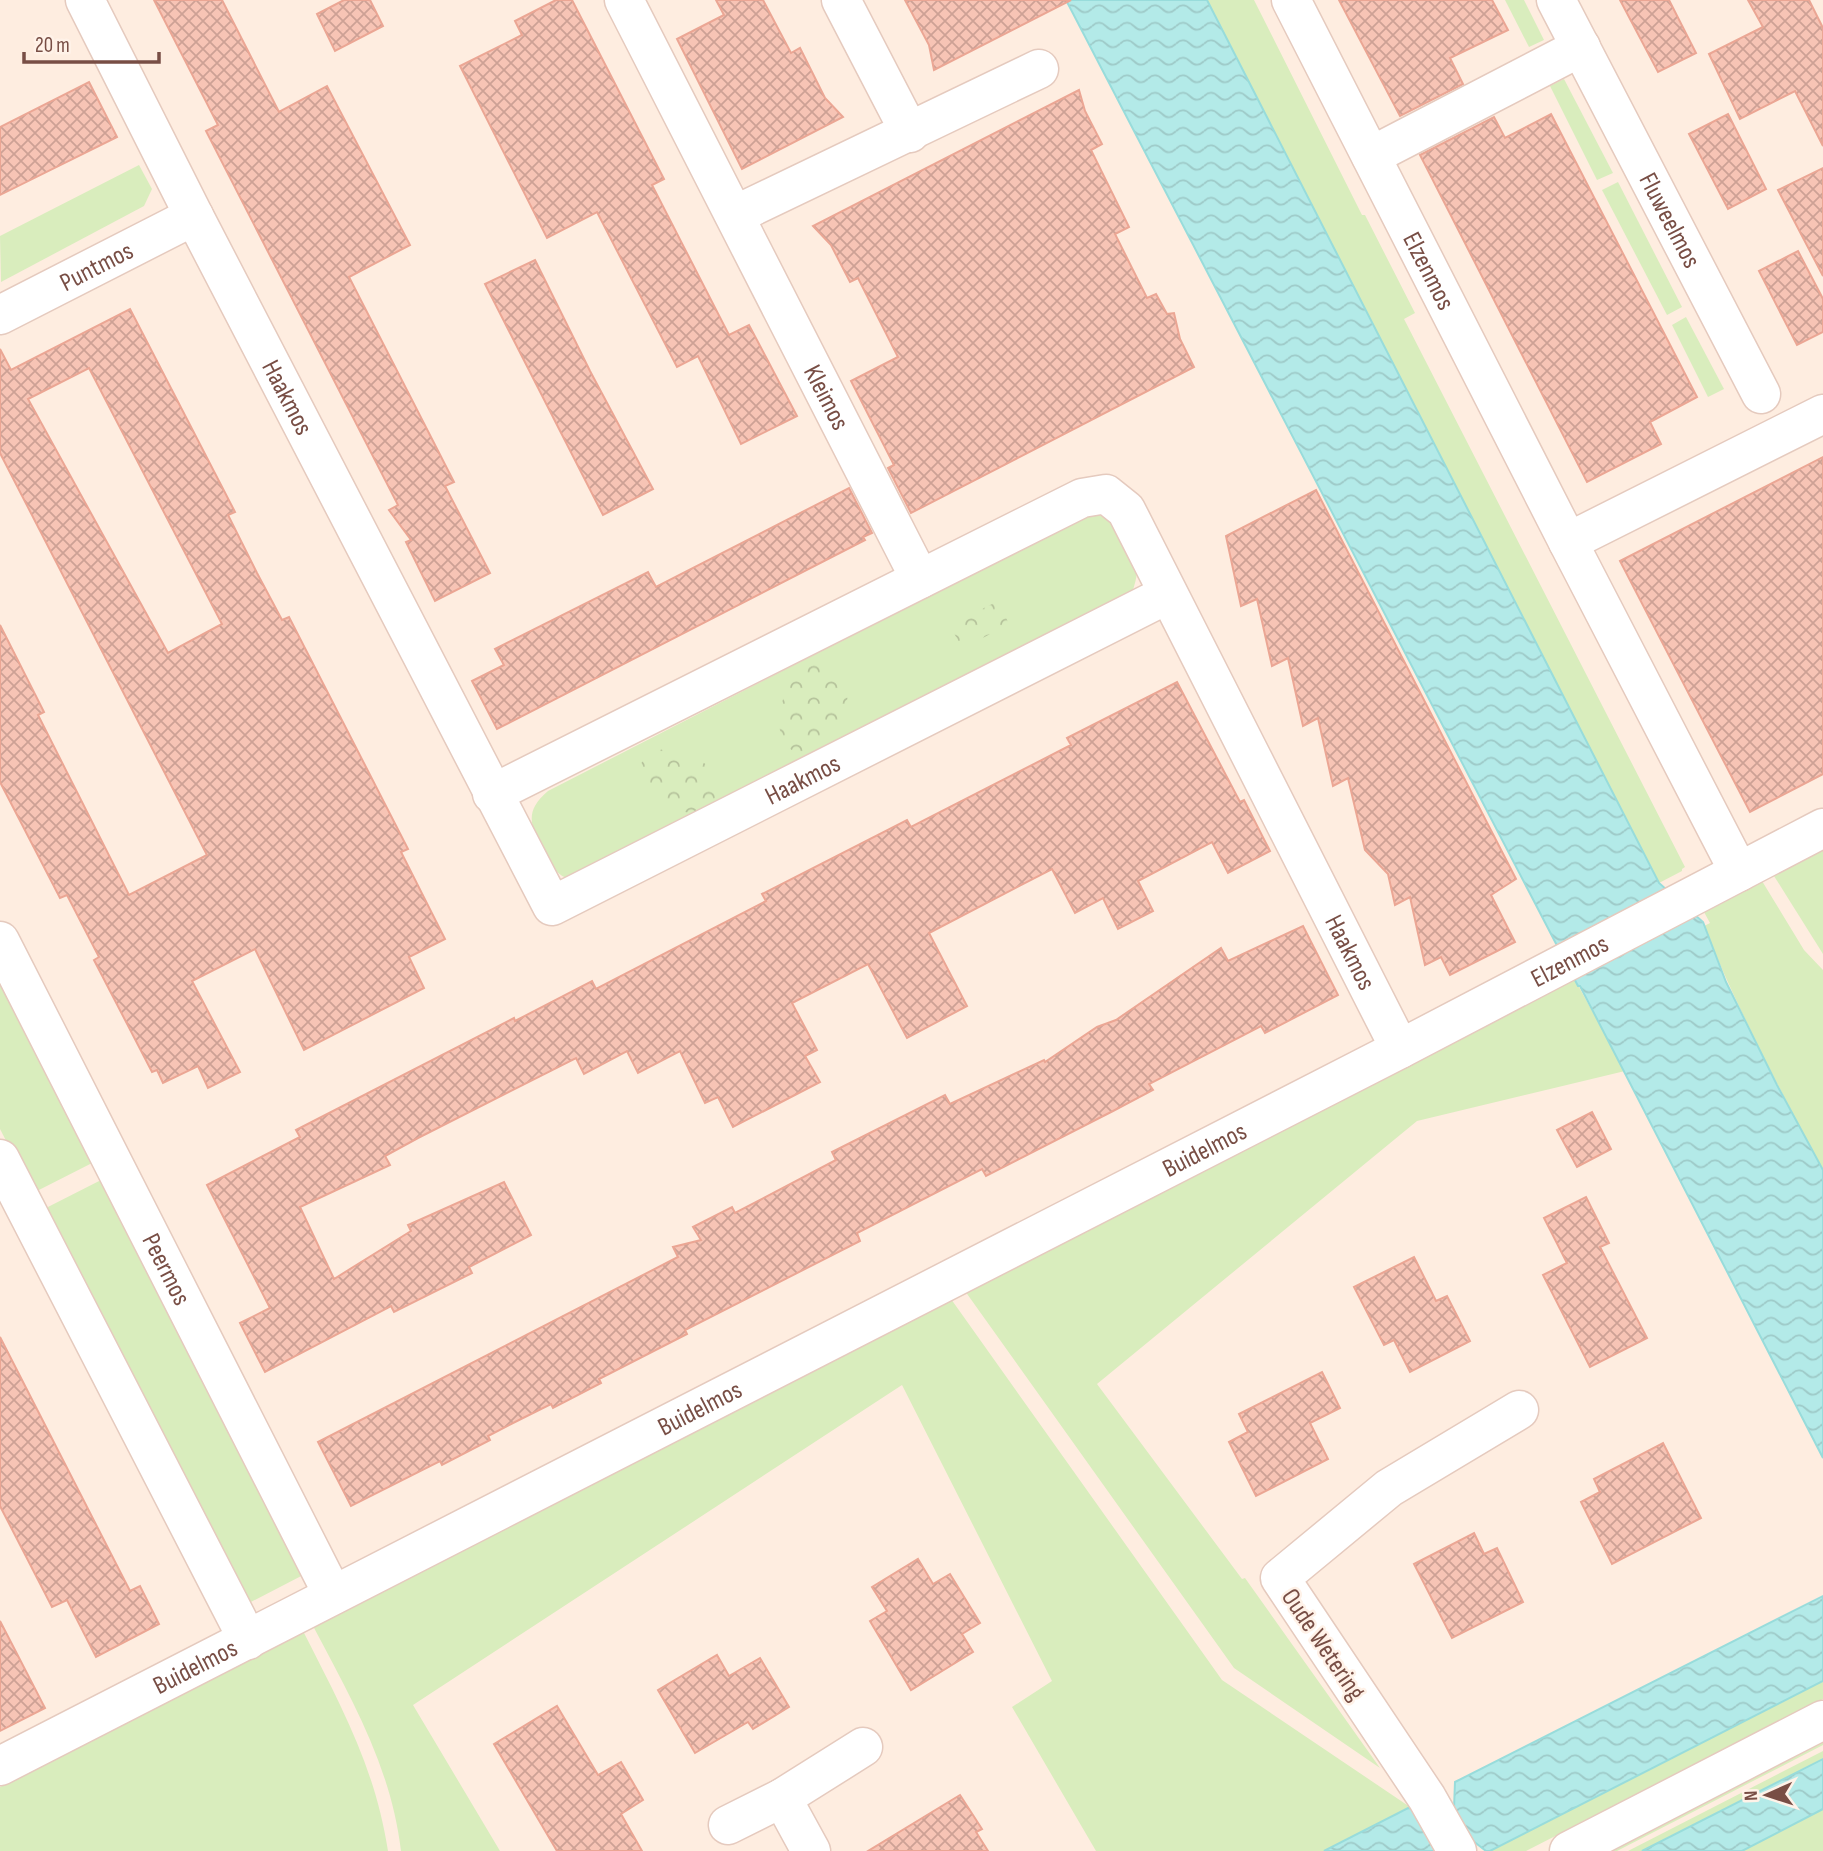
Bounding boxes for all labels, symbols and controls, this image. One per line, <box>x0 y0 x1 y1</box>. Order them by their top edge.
scale bar <box>24 21 159 65</box>
text: 20 m <box>35 33 70 58</box>
street label: Fluweelmos <box>1632 168 1707 273</box>
street label: Elzenmos <box>1395 227 1461 315</box>
street label: Puntmos <box>55 236 139 299</box>
street label: Haakmos <box>254 355 319 440</box>
street label: Kleimos <box>796 360 855 435</box>
street label: Haakmos <box>760 749 846 812</box>
street label: Haakmos <box>1317 910 1381 995</box>
street label: Elzenmos <box>1526 929 1614 995</box>
street label: Buidelmos <box>1158 1116 1252 1185</box>
street label: Peermos <box>135 1229 197 1311</box>
street label: Buidelmos <box>653 1375 748 1443</box>
street label: Oude Wetering <box>1274 1583 1371 1707</box>
street label: Buidelmos <box>148 1633 243 1702</box>
north arrow <box>1732 1760 1802 1830</box>
text: N <box>1740 1790 1763 1801</box>

